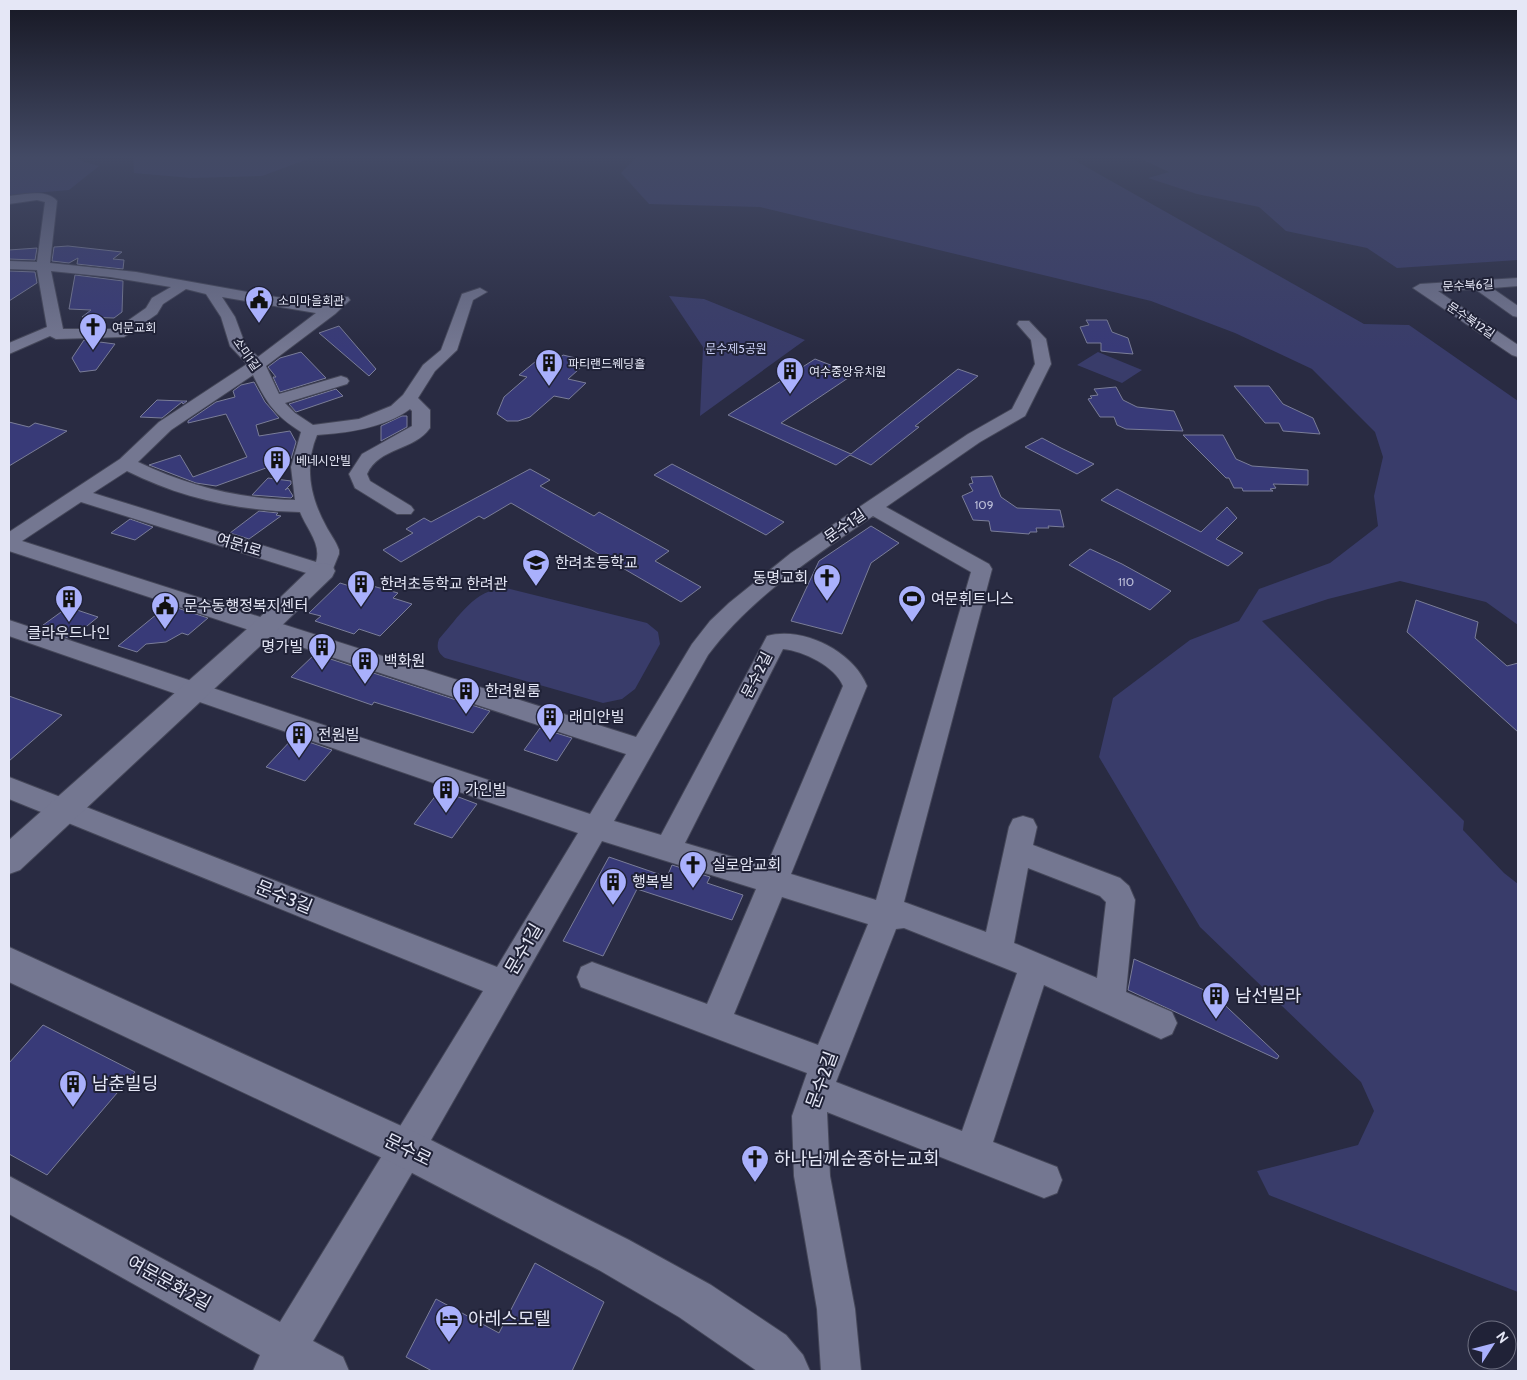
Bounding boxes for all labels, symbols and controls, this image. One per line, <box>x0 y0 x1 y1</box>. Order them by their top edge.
street label: 문수북6길 <box>1442 276 1494 294</box>
public building icon: 소미마을회관 <box>244 285 274 324</box>
place label: 소미마을회관 <box>278 293 344 308</box>
street label: 문수북12길 <box>1444 299 1498 341</box>
church icon: 여문교회 <box>78 312 108 351</box>
place label: 여문교회 <box>112 320 156 335</box>
street label: 소미1길 <box>230 335 264 373</box>
park label: 문수제5공원 <box>705 341 767 356</box>
building icon: 파티랜드웨딩홀 <box>534 348 564 387</box>
place label: 파티랜드웨딩홀 <box>568 356 645 371</box>
building icon: 여수중앙유치원 <box>775 356 805 395</box>
place label: 여수중앙유치원 <box>809 364 886 379</box>
building icon: 베네시안빌 <box>262 445 292 484</box>
place label: 베네시안빌 <box>296 453 351 468</box>
house number: 109 <box>974 497 994 512</box>
street label: 문수1길 <box>821 505 869 547</box>
street label: 여문1로 <box>214 530 264 560</box>
school or university icon: 한려초등학교 <box>521 548 551 587</box>
place label: 한려초등학교 <box>555 554 638 572</box>
church icon: 동명교회 <box>812 563 842 602</box>
building icon: 한려초등학교 한려관 <box>346 569 376 608</box>
place label: 동명교회 <box>753 569 808 587</box>
house number: 110 <box>1118 574 1134 589</box>
place label: 한려초등학교 한려관 <box>380 575 508 593</box>
building icon: 클라우드나인 <box>54 584 84 623</box>
sports icon: 여문휘트니스 <box>897 584 927 623</box>
place label: 여문휘트니스 <box>931 590 1014 608</box>
public building icon: 문수동행정복지센터 <box>150 591 180 630</box>
place label: 문수동행정복지센터 <box>184 597 308 615</box>
place label: 클라우드나인 <box>28 624 110 642</box>
building icon: 명가빌 <box>307 632 337 671</box>
place label: 명가빌 <box>262 638 303 656</box>
building icon: 백화원 <box>350 646 380 685</box>
street label: 문수2길 <box>738 649 776 701</box>
place label: 백화원 <box>384 652 425 670</box>
building icon: 한려원룸 <box>451 676 481 715</box>
place label: 한려원룸 <box>485 682 540 700</box>
building icon: 래미안빌 <box>535 702 565 741</box>
place label: 래미안빌 <box>569 708 624 726</box>
building icon: 전원빌 <box>284 720 314 759</box>
place label: 전원빌 <box>318 726 359 744</box>
building icon: 가인빌 <box>431 775 461 814</box>
place label: 가인빌 <box>465 781 506 799</box>
church icon: 실로암교회 <box>678 850 708 889</box>
place label: 실로암교회 <box>712 856 781 874</box>
building icon: 행복빌 <box>598 867 628 906</box>
place label: 행복빌 <box>632 873 673 891</box>
street label: 문수3길 <box>252 876 316 918</box>
street label: 문수1길 <box>501 919 547 979</box>
building icon: 남선빌라 <box>1201 981 1231 1020</box>
place label: 남선빌라 <box>1235 985 1302 1007</box>
street label: 문수2길 <box>802 1048 842 1112</box>
building icon: 남춘빌딩 <box>58 1069 88 1108</box>
place label: 남춘빌딩 <box>92 1073 158 1095</box>
street label: 문수로 <box>381 1129 435 1171</box>
church icon: 하나님께순종하는교회 <box>740 1144 770 1183</box>
place label: 하나님께순종하는교회 <box>774 1148 940 1170</box>
street label: 여문문화2길 <box>123 1251 215 1315</box>
hotel icon: 아레스모텔 <box>434 1304 464 1343</box>
place label: 아레스모텔 <box>468 1308 551 1330</box>
north arrow <box>1467 1320 1517 1370</box>
text: N <box>1492 1328 1513 1347</box>

